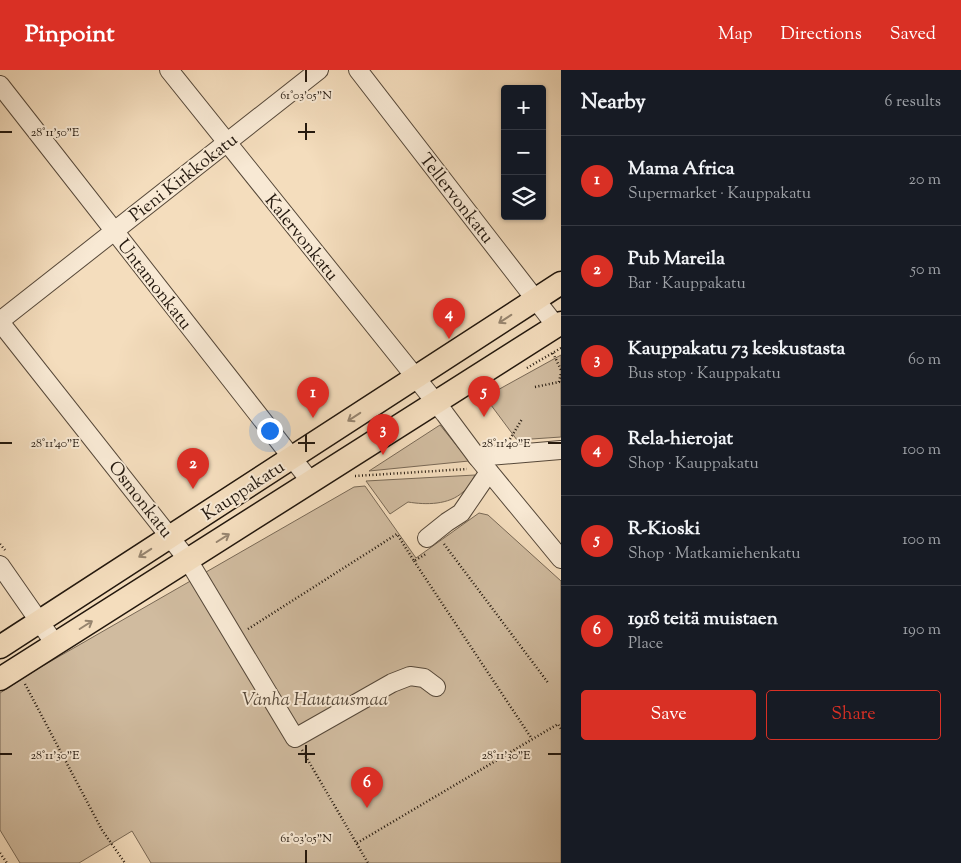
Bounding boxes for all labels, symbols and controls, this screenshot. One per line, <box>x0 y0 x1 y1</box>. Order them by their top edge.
text: Pinpoint <box>25 18 114 52</box>
text: Map <box>718 22 753 48</box>
text: Directions <box>781 22 862 48</box>
text: Saved <box>890 22 936 48</box>
map controls <box>501 85 546 220</box>
button: + <box>501 85 546 130</box>
text: 61°03'05"N <box>280 87 332 105</box>
text: Nearby <box>581 88 646 118</box>
text: 6 results <box>885 91 941 114</box>
text: 28°11'50"E <box>31 124 80 142</box>
street label: Pieni Kirkkokatu <box>125 128 244 229</box>
button: − <box>501 130 546 175</box>
street label: Tellervonkatu <box>412 149 499 250</box>
text: Mama Africa <box>628 156 735 183</box>
text: 1 <box>594 169 600 192</box>
text: 20 m <box>908 169 941 192</box>
button: layers <box>501 175 546 220</box>
text: Supermarket · Kauppakatu <box>628 183 811 206</box>
street label: Kalervonkatu <box>257 189 344 287</box>
street label: Untamonkatu <box>110 234 197 336</box>
text: Pub Mareila <box>628 246 725 273</box>
text: 2 <box>593 259 601 282</box>
text: 50 m <box>910 259 941 282</box>
text: Bar · Kauppakatu <box>628 273 746 296</box>
pin: 4 <box>433 298 465 339</box>
one-way arrow <box>499 315 513 325</box>
text: Kauppakatu 73 keskustasta <box>628 336 845 363</box>
text: 3 <box>594 349 600 372</box>
text: 60 m <box>908 349 941 372</box>
text: Bus stop · Kauppakatu <box>628 363 781 386</box>
pin: 5 <box>468 376 500 417</box>
pin: 1 <box>297 377 329 418</box>
one-way arrow <box>348 412 362 422</box>
pin: 3 <box>367 414 399 455</box>
your location <box>257 418 283 444</box>
text: Rela-hierojat <box>628 426 733 453</box>
text: 28°11'40"E <box>30 435 80 453</box>
text: 28°11'40"E <box>481 435 531 453</box>
text: 4 <box>593 439 601 462</box>
text: 100 m <box>902 439 941 462</box>
pin: 2 <box>177 448 209 489</box>
text: Shop · Kauppakatu <box>628 453 759 476</box>
street label: Kauppakatu <box>198 455 291 528</box>
street label: Osmonkatu <box>101 456 178 545</box>
text: R-Kioski <box>628 516 700 543</box>
text: 5 <box>594 529 600 552</box>
text: 100 m <box>902 529 941 552</box>
one-way arrow <box>216 533 230 543</box>
text: Shop · Matkamiehenkatu <box>628 543 800 566</box>
one-way arrow <box>138 548 152 558</box>
text: 1918 teitä muistaen <box>628 606 778 633</box>
one-way arrow <box>78 619 92 629</box>
text: 6 <box>593 619 601 642</box>
text: 190 m <box>903 619 941 642</box>
text: Place <box>628 633 663 656</box>
park label: Vanha Hautausmaa <box>242 688 388 714</box>
button: Save <box>581 690 756 740</box>
button: Share <box>766 690 941 740</box>
text: 28°11'30"E <box>30 747 80 765</box>
text: 28°11'30"E <box>481 747 531 765</box>
pin: 6 <box>351 767 383 808</box>
text: 61°03'05"N <box>280 830 332 848</box>

